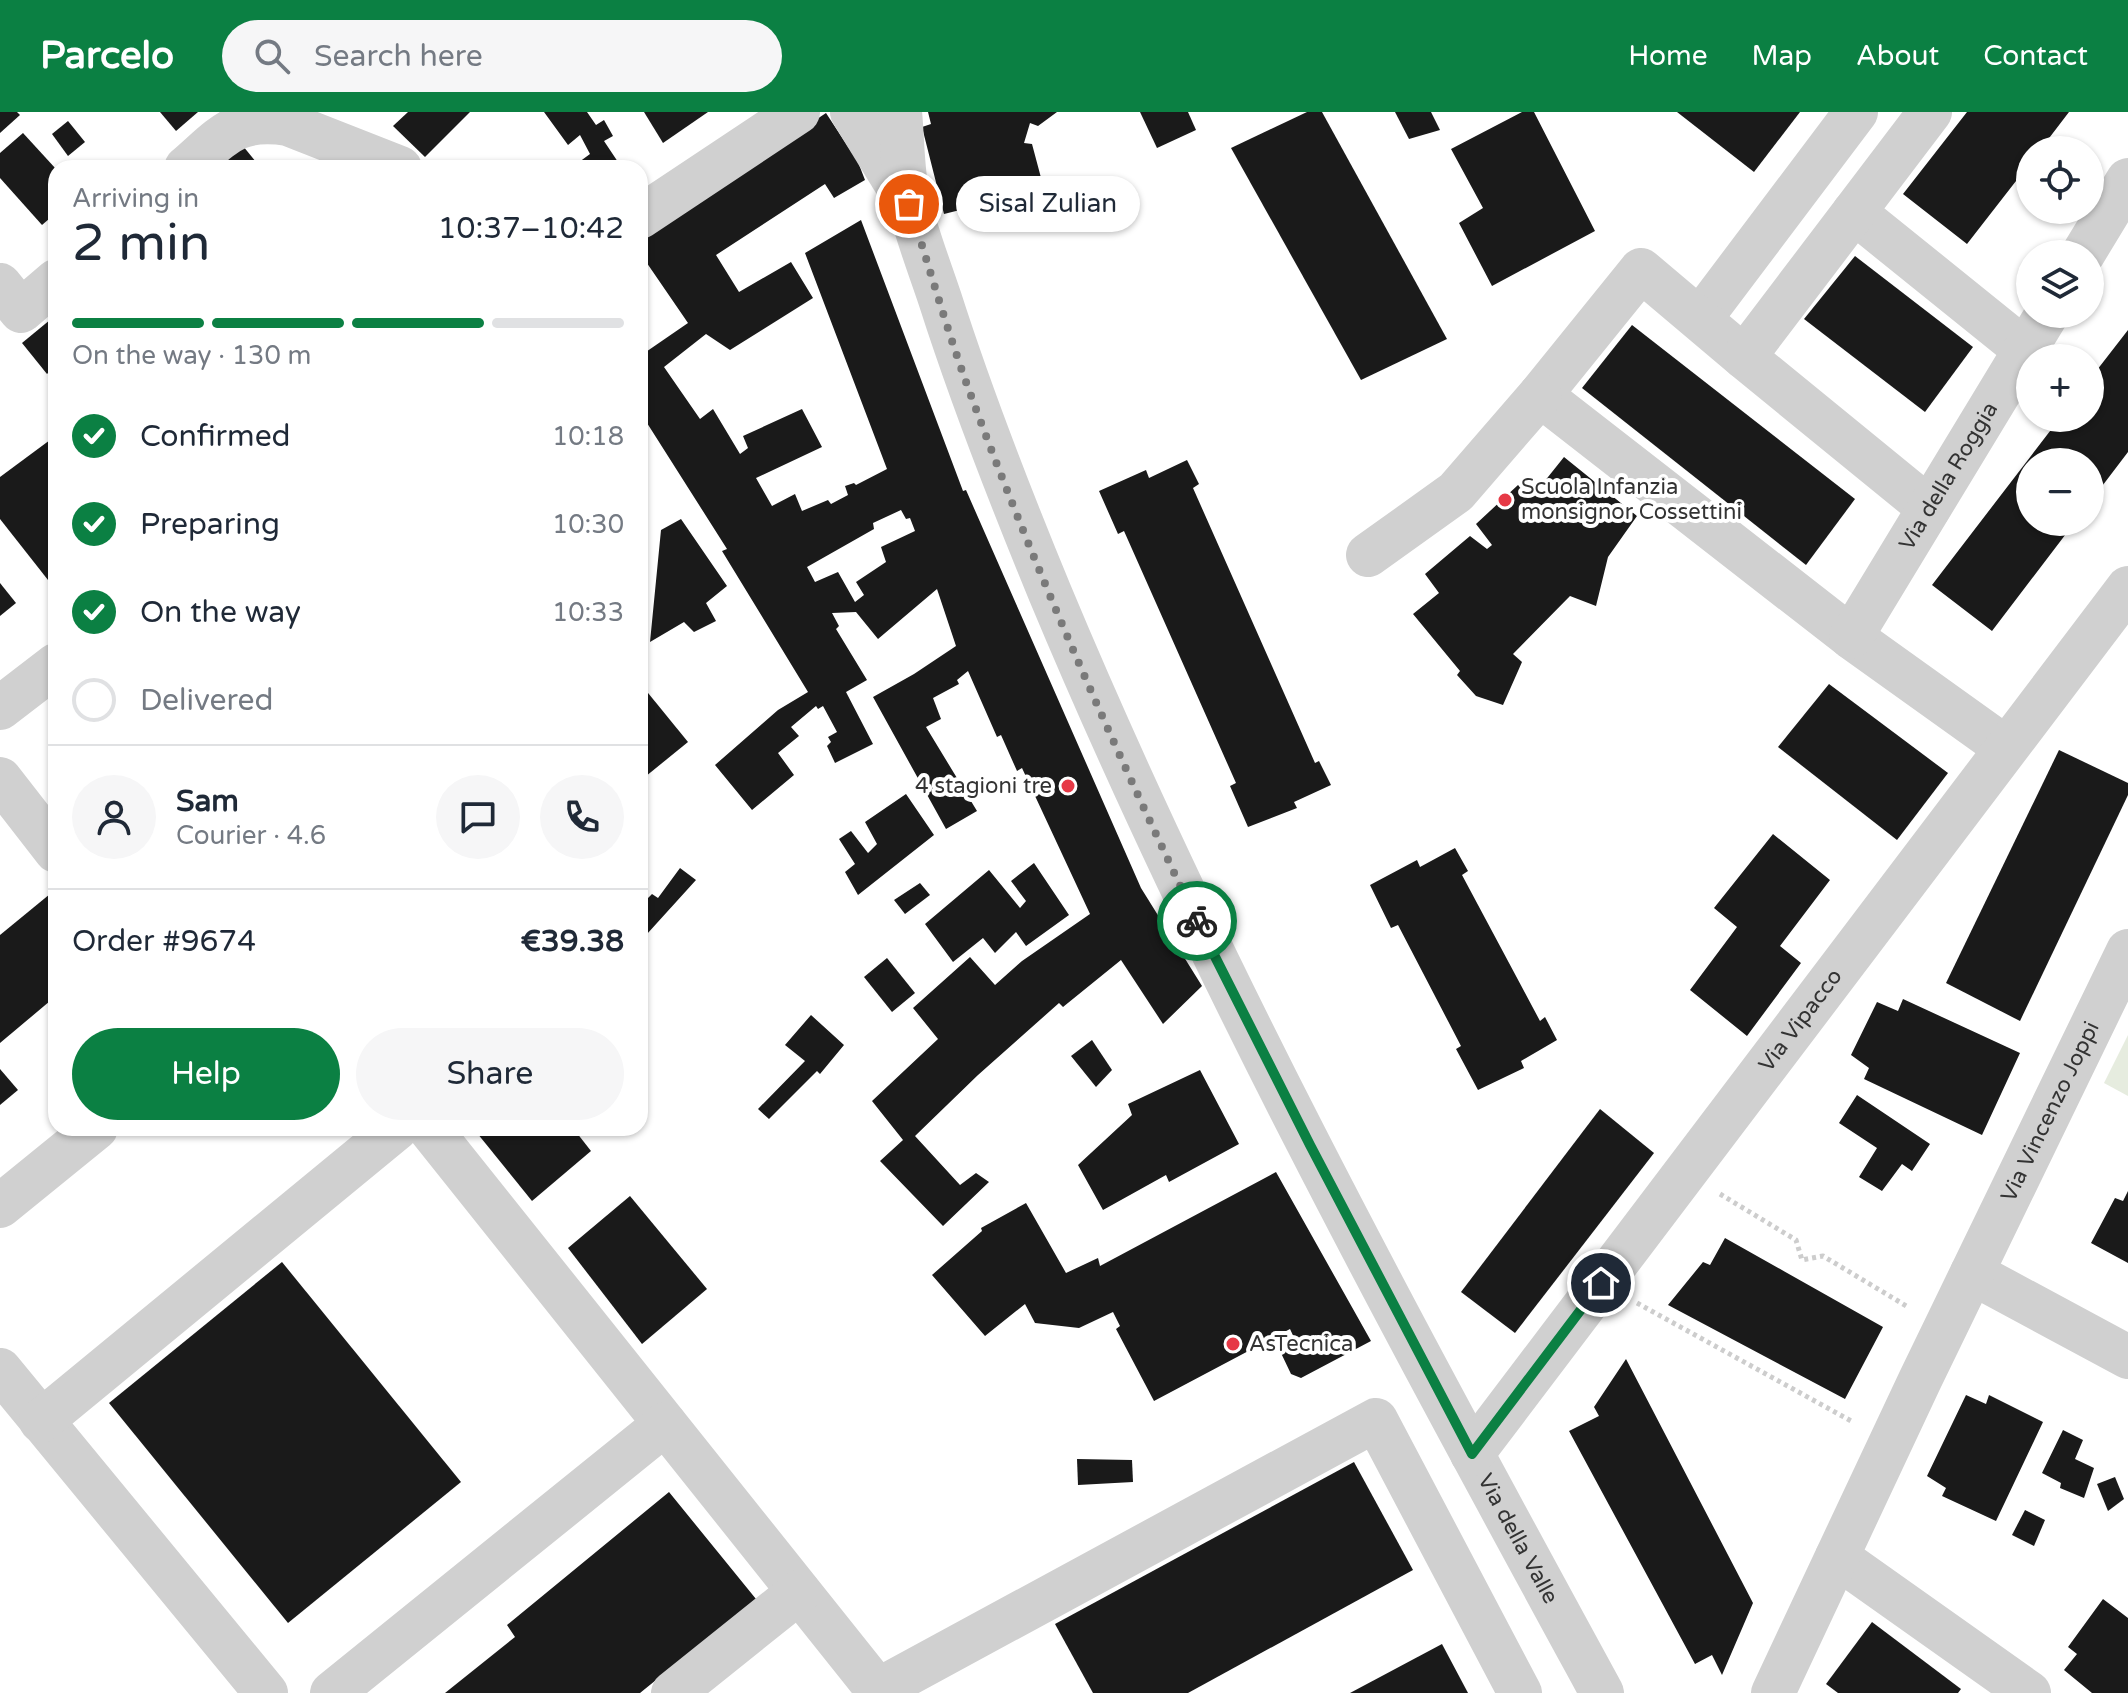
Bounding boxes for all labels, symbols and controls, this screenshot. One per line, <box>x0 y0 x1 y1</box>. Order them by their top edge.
search box <box>222 20 782 92</box>
text: Parcelo <box>40 33 174 79</box>
icon: search <box>250 34 294 78</box>
text: Search here <box>314 38 483 75</box>
text: Home <box>1628 39 1708 73</box>
text: Map <box>1752 39 1812 73</box>
text: About <box>1856 39 1939 73</box>
text: Contact <box>1983 39 2088 73</box>
map controls <box>2016 136 2104 536</box>
button: locate <box>2016 136 2104 224</box>
pin <box>875 170 943 238</box>
callout: Sisal Zulian <box>957 176 1141 232</box>
icon: bag <box>887 182 931 226</box>
text: Arriving in <box>72 183 199 214</box>
text: Sisal Zulian <box>979 188 1117 219</box>
text: 10:37–10:42 <box>438 210 624 247</box>
text: 2 min <box>72 212 211 275</box>
button: layers <box>2016 240 2104 328</box>
text: On the way · 130 m <box>72 340 311 371</box>
button: + <box>2016 344 2104 432</box>
street label: Via della Roggia <box>1894 397 2003 555</box>
icon: check <box>72 414 116 458</box>
text: Confirmed <box>140 418 291 455</box>
text: 10:18 <box>552 421 624 452</box>
button: − <box>2016 448 2104 536</box>
place label: Scuola Infanzia monsignor Cossettini <box>1521 474 1742 525</box>
marker: Scuola Infanzia monsignor Cossettini <box>1496 491 1514 509</box>
icon: check <box>72 502 116 546</box>
text: Preparing <box>140 506 280 543</box>
text: 10:30 <box>552 509 624 540</box>
icon: check <box>72 590 116 634</box>
text: On the way <box>140 594 301 631</box>
text: 10:33 <box>552 597 624 628</box>
text: Delivered <box>140 682 274 719</box>
place label: 4 stagioni tre <box>915 773 1052 799</box>
button: person <box>72 775 156 859</box>
button: chat <box>436 775 520 859</box>
button: phone <box>540 775 624 859</box>
marker: 4 stagioni tre <box>1059 777 1077 795</box>
text: Sam <box>176 783 239 820</box>
text: Courier · 4.6 <box>176 820 326 851</box>
courier <box>1157 881 1237 961</box>
icon: bike <box>1175 899 1219 943</box>
text: Order #9674 <box>72 923 256 960</box>
text: €39.38 <box>520 923 624 960</box>
street label: Via Vipacco <box>1753 964 1848 1077</box>
street label: Via Vincenzo Joppi <box>1995 1017 2105 1206</box>
button: Help <box>72 1028 340 1120</box>
button: Share <box>356 1028 624 1120</box>
pin <box>1567 1249 1635 1317</box>
icon: home <box>1579 1261 1623 1305</box>
place label: AsTecnica <box>1249 1331 1353 1357</box>
marker: AsTecnica <box>1224 1335 1242 1353</box>
street label: Via della Valle <box>1472 1469 1564 1608</box>

